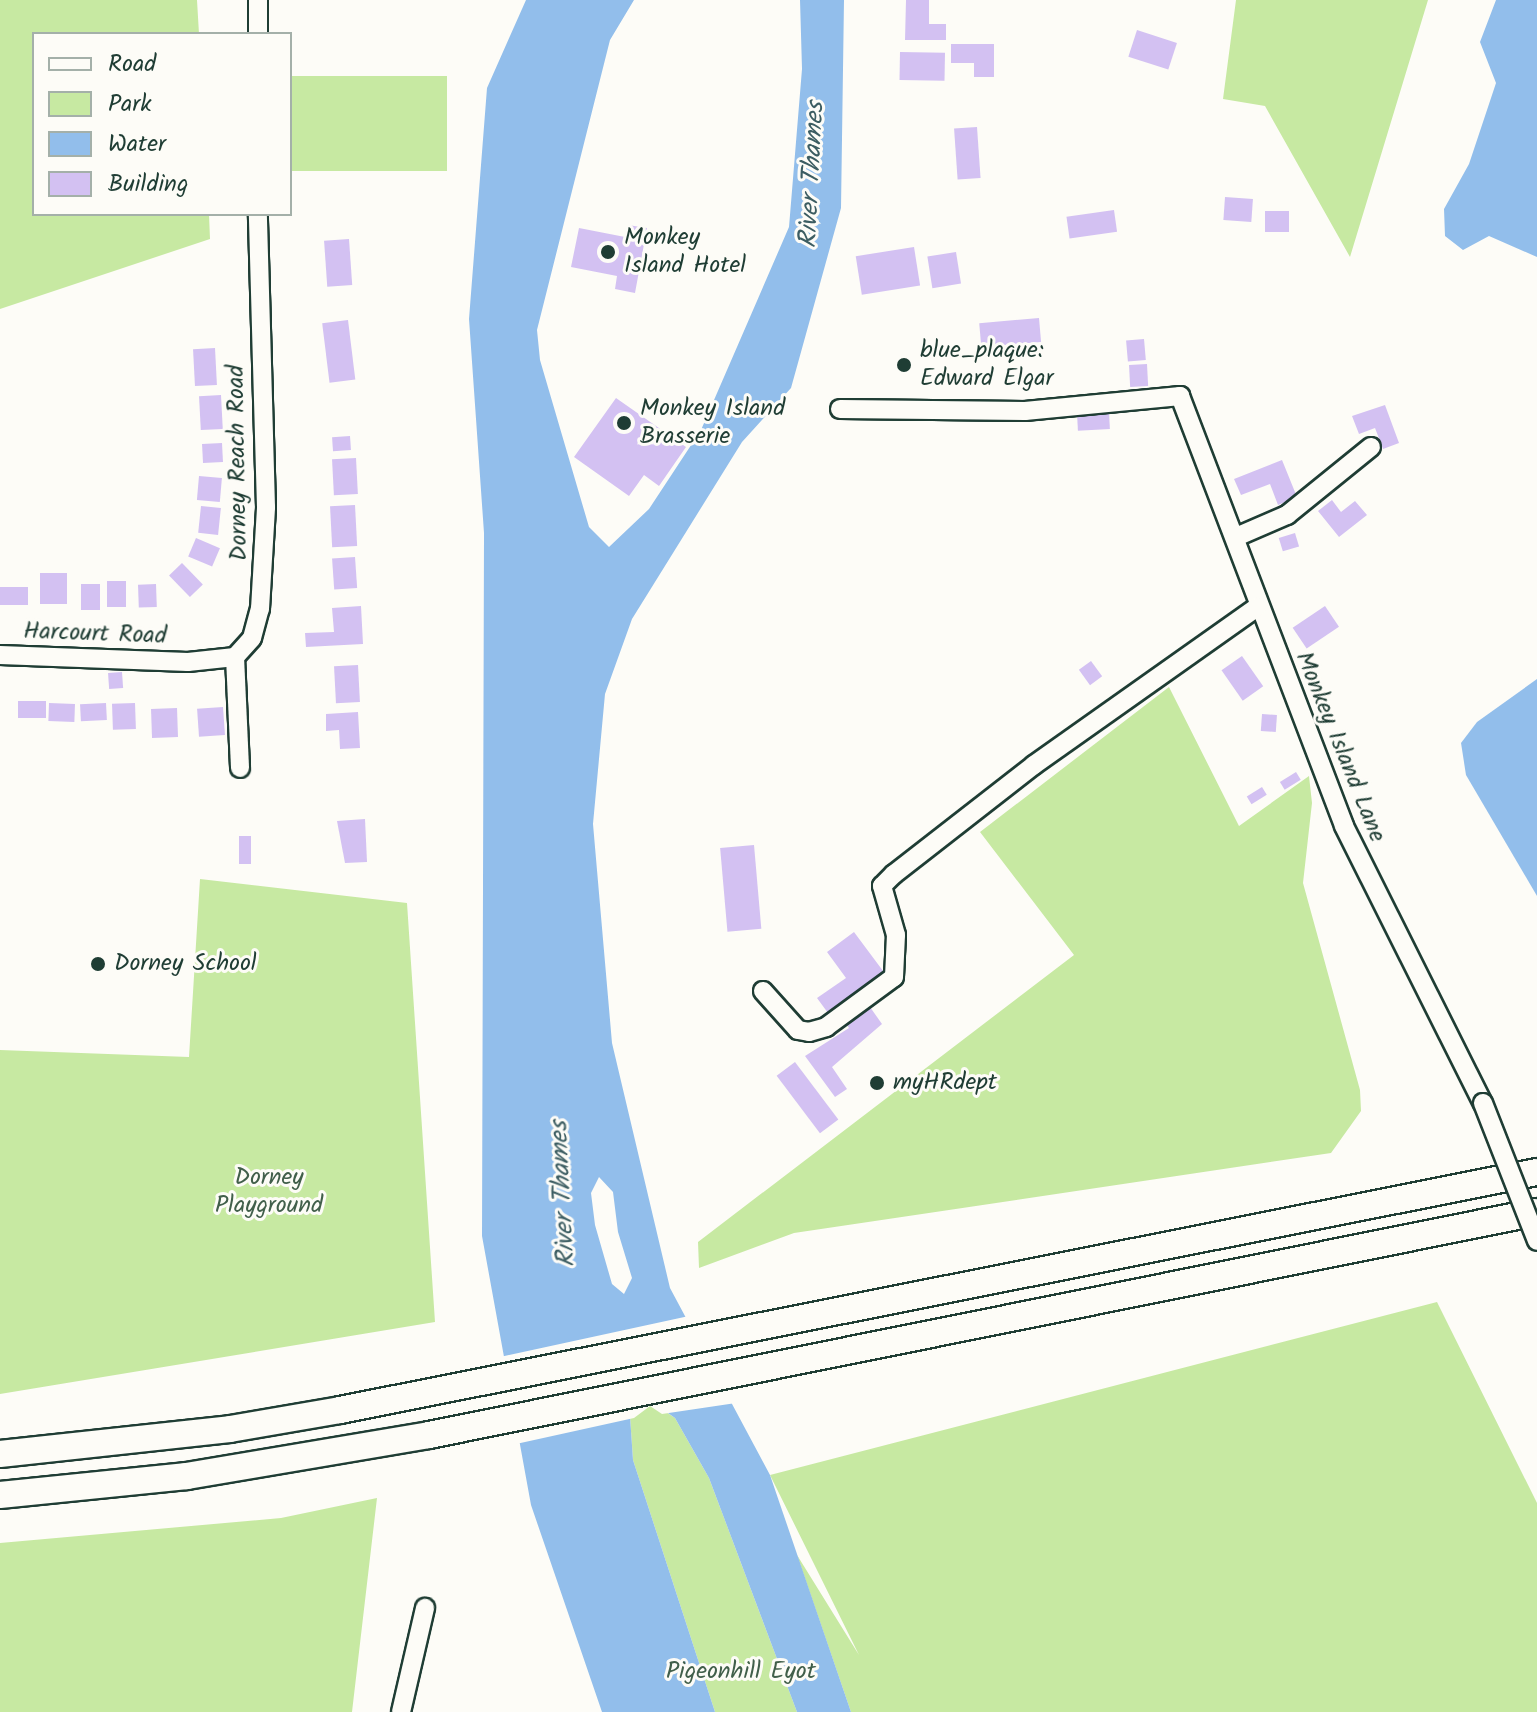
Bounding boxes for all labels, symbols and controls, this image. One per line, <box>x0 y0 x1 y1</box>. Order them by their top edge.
legend <box>32 32 292 216</box>
text: Road <box>108 45 156 84</box>
text: Park <box>108 85 152 124</box>
water label: River Thames <box>794 101 832 249</box>
text: Water <box>108 125 166 164</box>
text: Building <box>108 165 188 204</box>
place label: Monkey Island Hotel <box>624 224 746 280</box>
marker: Monkey Island Hotel <box>599 243 617 261</box>
place label: blue_plaque: Edward Elgar <box>920 337 1053 393</box>
marker: blue_plaque: Edward Elgar <box>895 356 913 374</box>
street label: Dorney Reach Road <box>222 365 254 561</box>
place label: Monkey Island Brasserie <box>640 395 785 451</box>
marker: Monkey Island Brasserie <box>615 414 633 432</box>
street label: Harcourt Road <box>23 617 167 651</box>
street label: Monkey Island Lane <box>1289 648 1391 846</box>
place label: Dorney School <box>114 950 257 978</box>
marker: Dorney School <box>89 955 107 973</box>
place label: myHRdept <box>893 1069 997 1097</box>
marker: myHRdept <box>868 1074 886 1092</box>
water label: River Thames <box>545 1120 583 1268</box>
park label: Dorney Playground <box>215 1164 323 1220</box>
park label: Pigeonhill Eyot <box>666 1658 816 1686</box>

